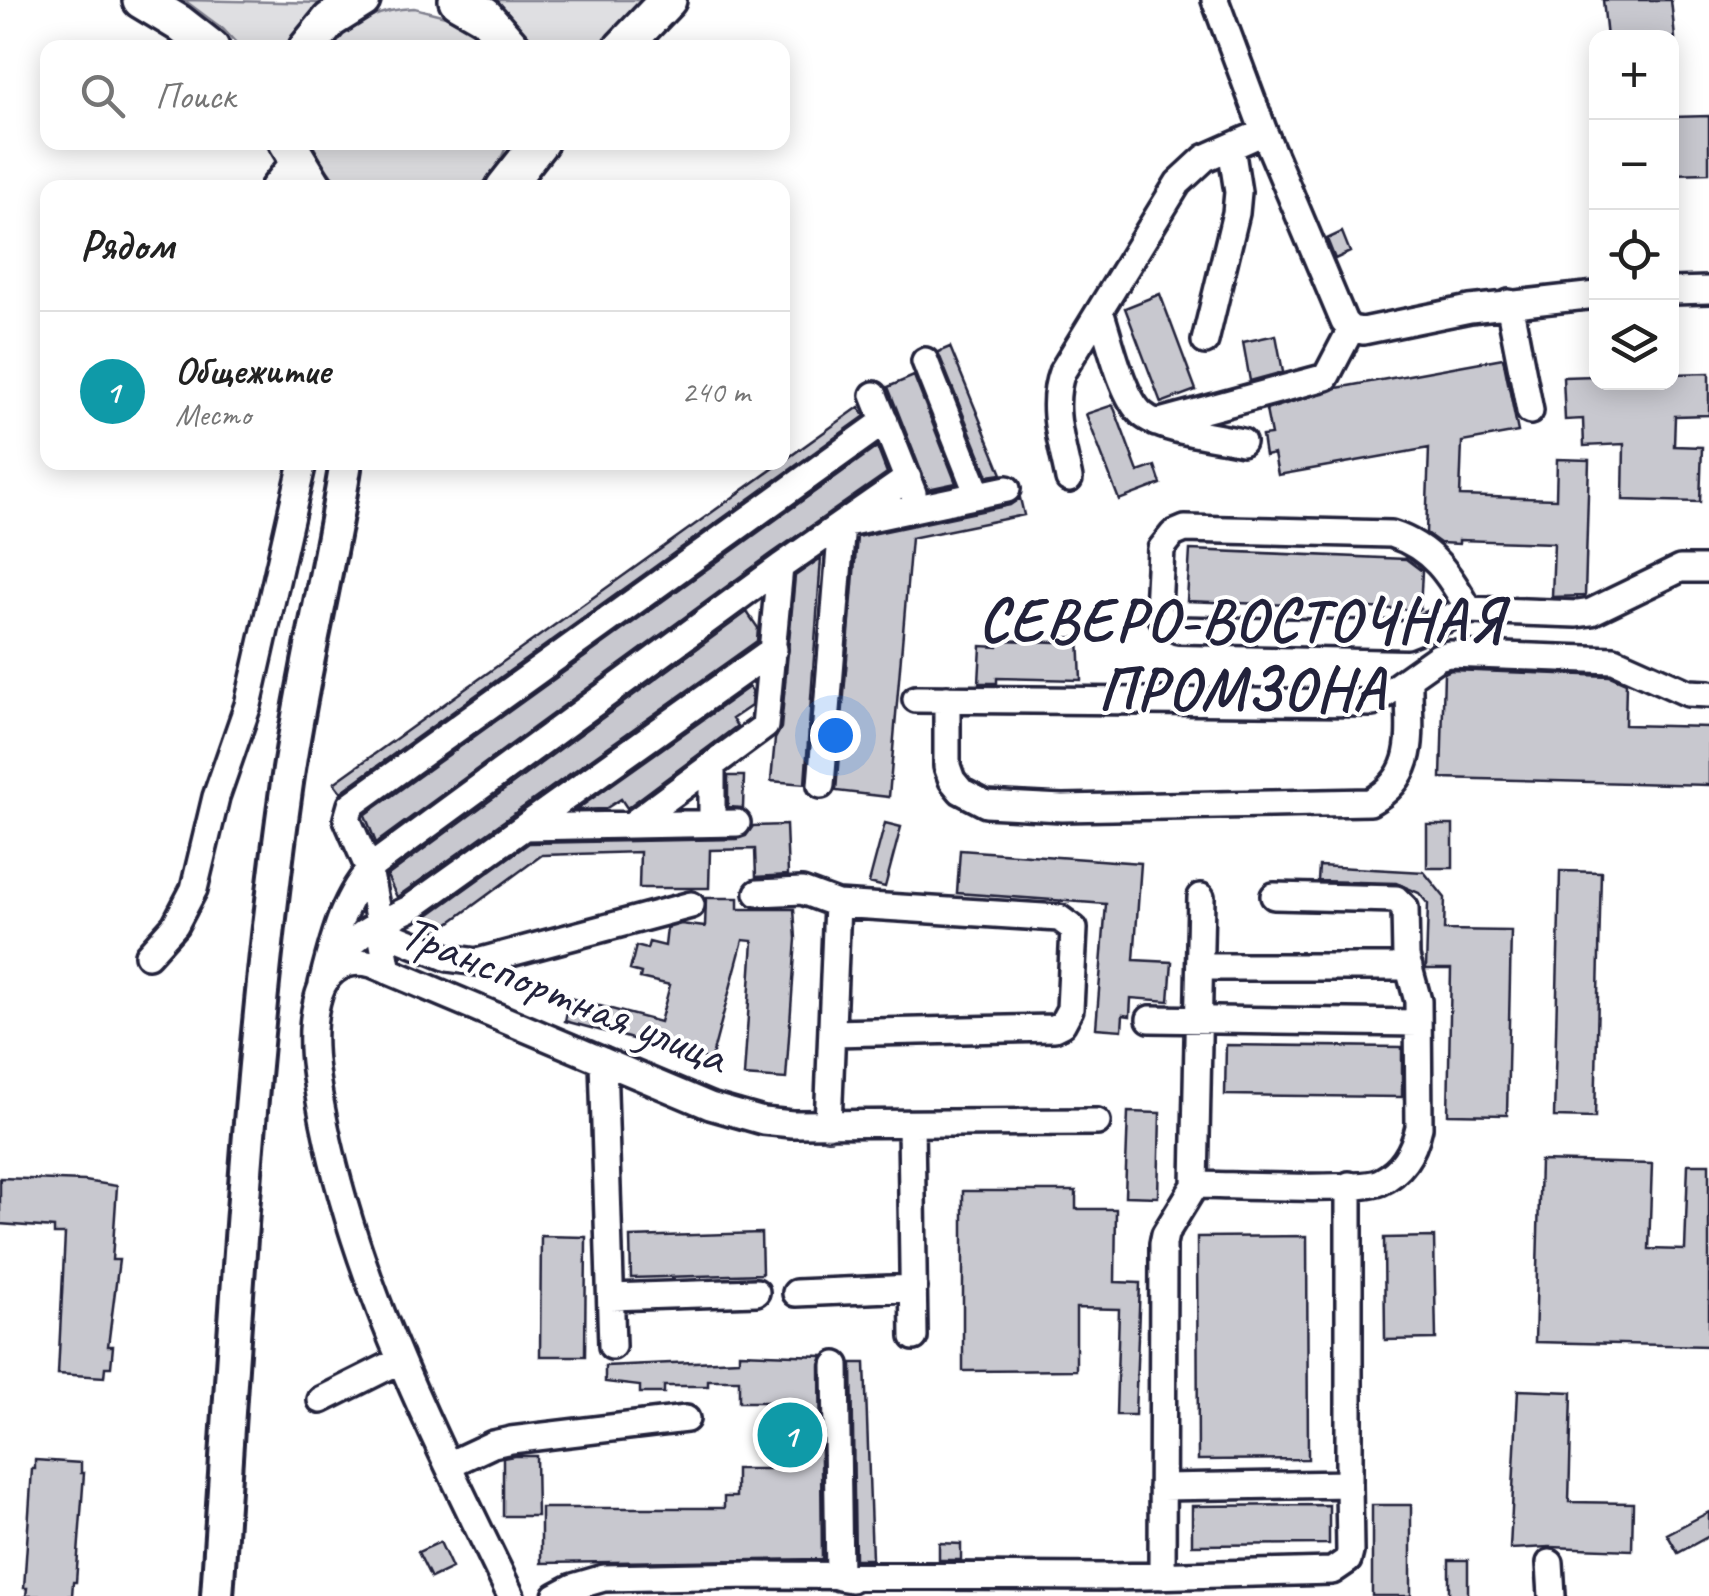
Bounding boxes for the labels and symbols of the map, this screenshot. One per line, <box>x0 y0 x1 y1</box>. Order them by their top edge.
district label: СЕВЕРО-ВОСТОЧНАЯ ПРОМЗОНА <box>978 582 1510 727</box>
your location <box>810 710 861 761</box>
street label: Транспортная улица <box>392 900 739 1089</box>
pin: 1 <box>758 1398 822 1472</box>

